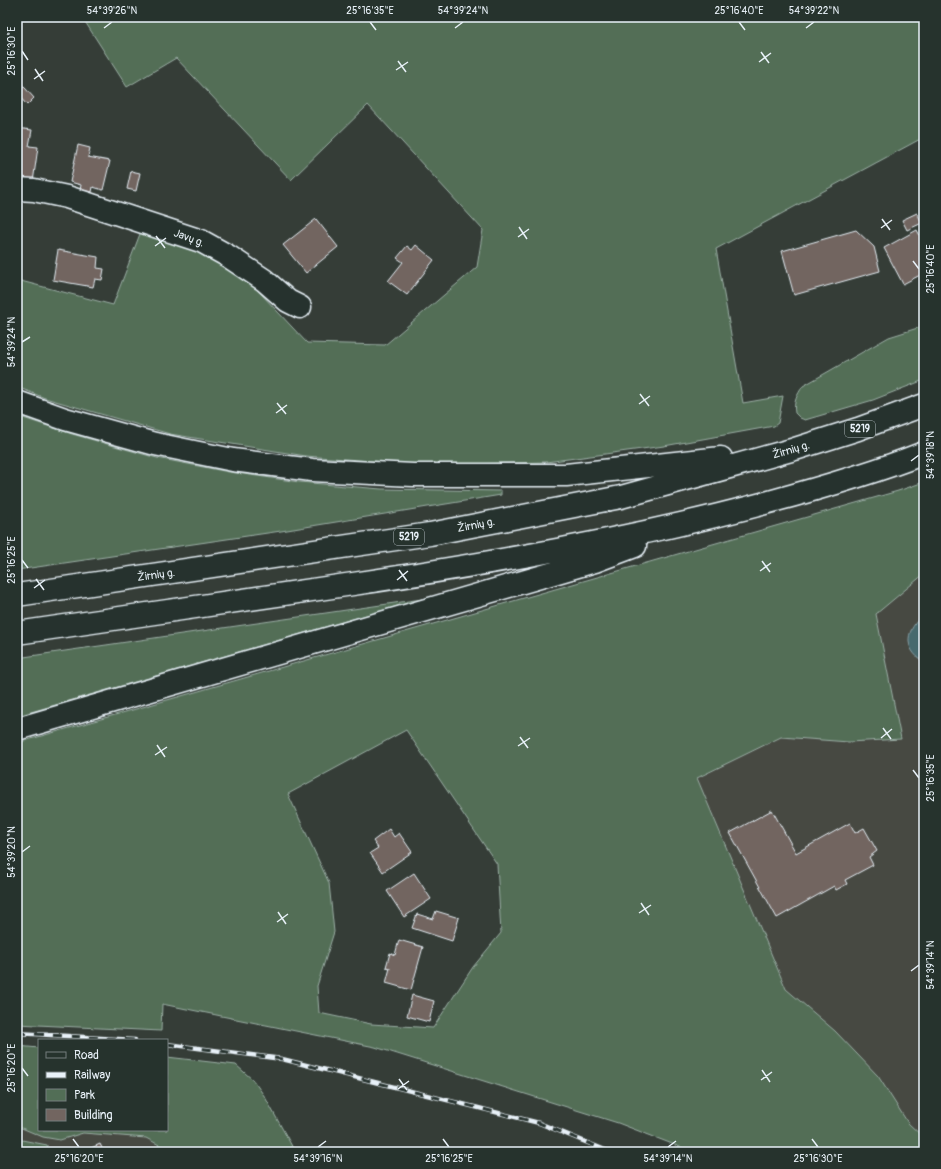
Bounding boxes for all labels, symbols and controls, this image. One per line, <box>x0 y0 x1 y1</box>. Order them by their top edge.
text: 54°39'26"N <box>87 5 138 17</box>
text: 25°16'35"E <box>346 5 394 17</box>
text: 54°39'24"N <box>438 5 488 17</box>
text: 25°16'40"E <box>715 5 764 17</box>
text: 54°39'22"N <box>789 5 839 17</box>
text: 25°16'30"E <box>6 27 18 75</box>
street label: Javų g. <box>172 226 206 250</box>
text: 25°16'40"E <box>925 245 937 294</box>
text: 54°39'24"N <box>6 317 18 367</box>
road number: 5219 <box>845 421 875 437</box>
text: 54°39'18"N <box>925 431 937 479</box>
street label: Žirnių g. <box>771 439 811 461</box>
street label: Žirnių g. <box>456 515 496 535</box>
road number: 5219 <box>394 529 424 545</box>
text: 25°16'25"E <box>6 536 18 584</box>
street label: Žirnių g. <box>136 566 176 584</box>
text: 25°16'35"E <box>925 754 937 802</box>
text: 54°39'20"N <box>6 826 18 878</box>
text: 54°39'14"N <box>925 940 937 989</box>
legend <box>38 1039 168 1131</box>
text: 25°16'20"E <box>6 1044 18 1092</box>
text: Road <box>74 1048 99 1063</box>
text: Railway <box>74 1068 110 1083</box>
text: Park <box>74 1088 95 1103</box>
text: Building <box>74 1108 113 1123</box>
text: 25°16'20"E <box>55 1153 103 1165</box>
text: 54°39'16"N <box>294 1153 343 1165</box>
text: 25°16'25"E <box>425 1153 473 1165</box>
text: 54°39'14"N <box>644 1153 693 1165</box>
text: 25°16'30"E <box>794 1153 842 1165</box>

